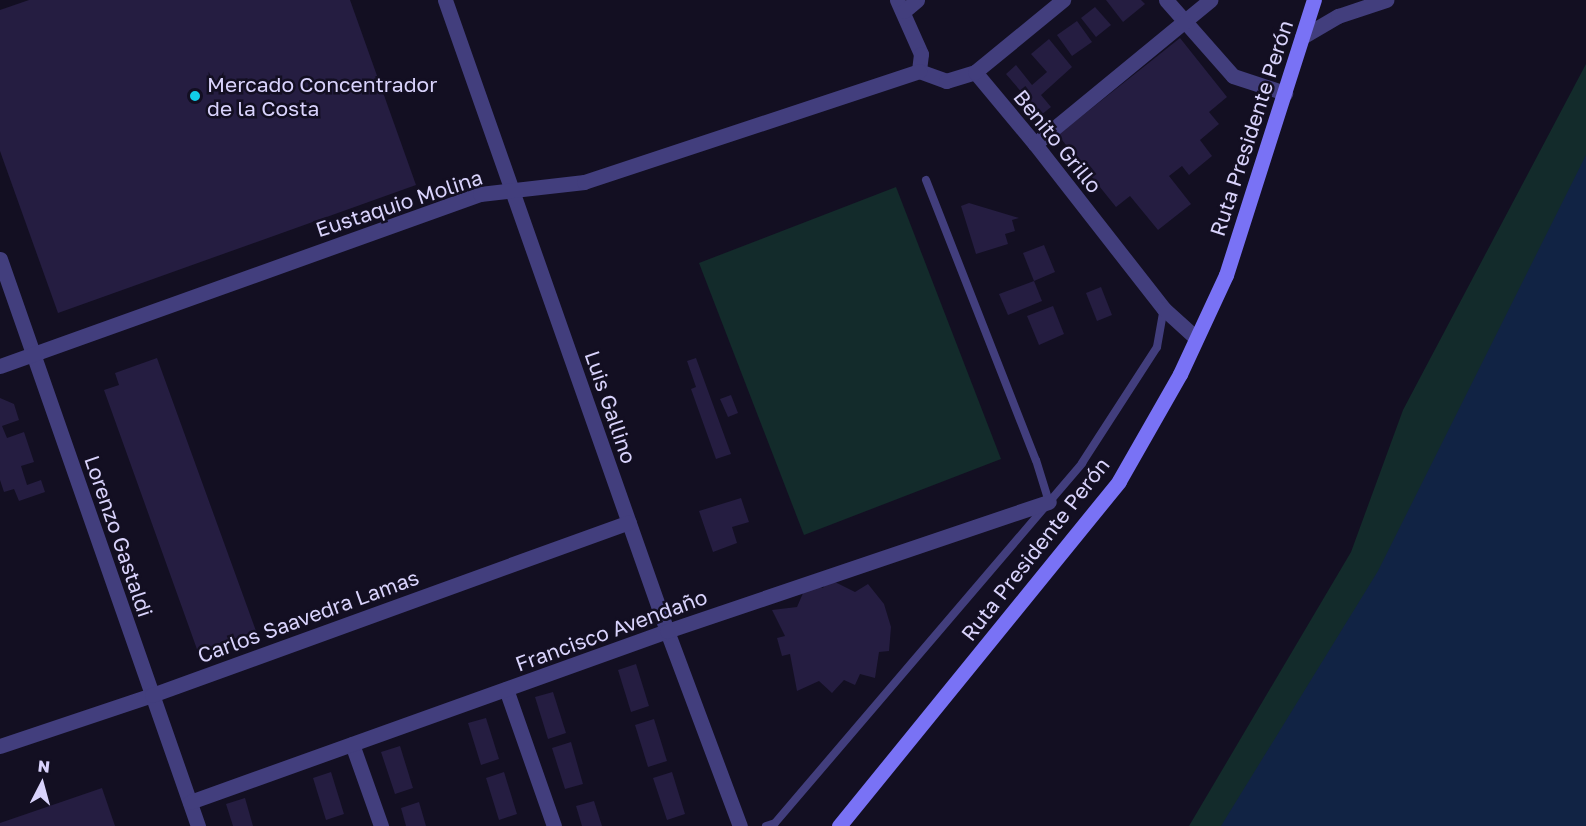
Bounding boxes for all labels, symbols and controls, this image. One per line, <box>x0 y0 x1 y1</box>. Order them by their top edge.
street label: Ruta Presidente Perón <box>1204 17 1298 239</box>
place label: Mercado Concentrador de la Costa <box>207 71 437 121</box>
street label: Benito Grillo <box>1009 84 1107 198</box>
marker: Mercado Concentrador de la Costa <box>188 89 202 103</box>
street label: Eustaquio Molina <box>312 164 486 242</box>
street label: Luis Gallino <box>580 347 642 467</box>
street label: Lorenzo Gastaldi <box>80 452 158 620</box>
street label: Ruta Presidente Perón <box>956 452 1114 646</box>
street label: Carlos Saavedra Lamas <box>194 564 422 668</box>
street label: Francisco Avendaño <box>512 584 710 676</box>
north arrow <box>12 754 72 814</box>
text: N <box>37 756 51 777</box>

